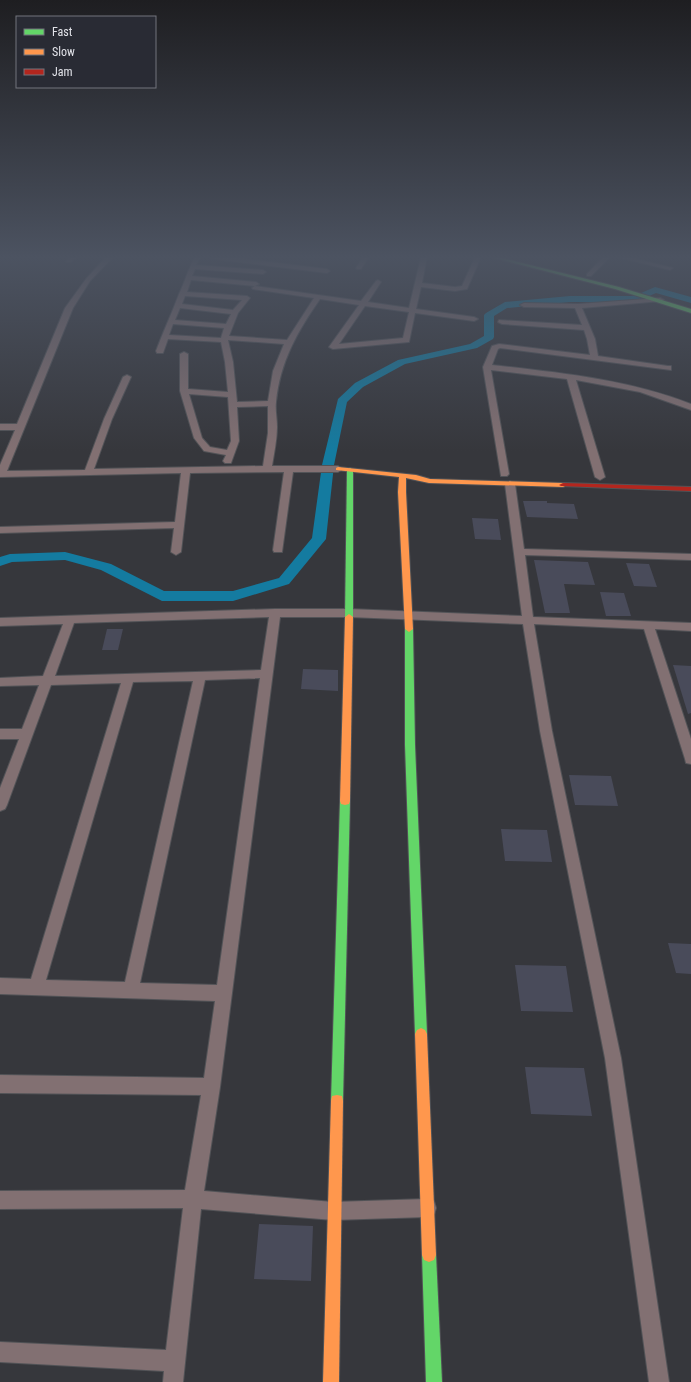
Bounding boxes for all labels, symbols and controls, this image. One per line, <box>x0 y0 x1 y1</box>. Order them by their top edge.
legend <box>16 16 156 88</box>
text: Fast <box>52 25 73 39</box>
text: Slow <box>52 45 75 59</box>
text: Jam <box>52 65 73 79</box>

